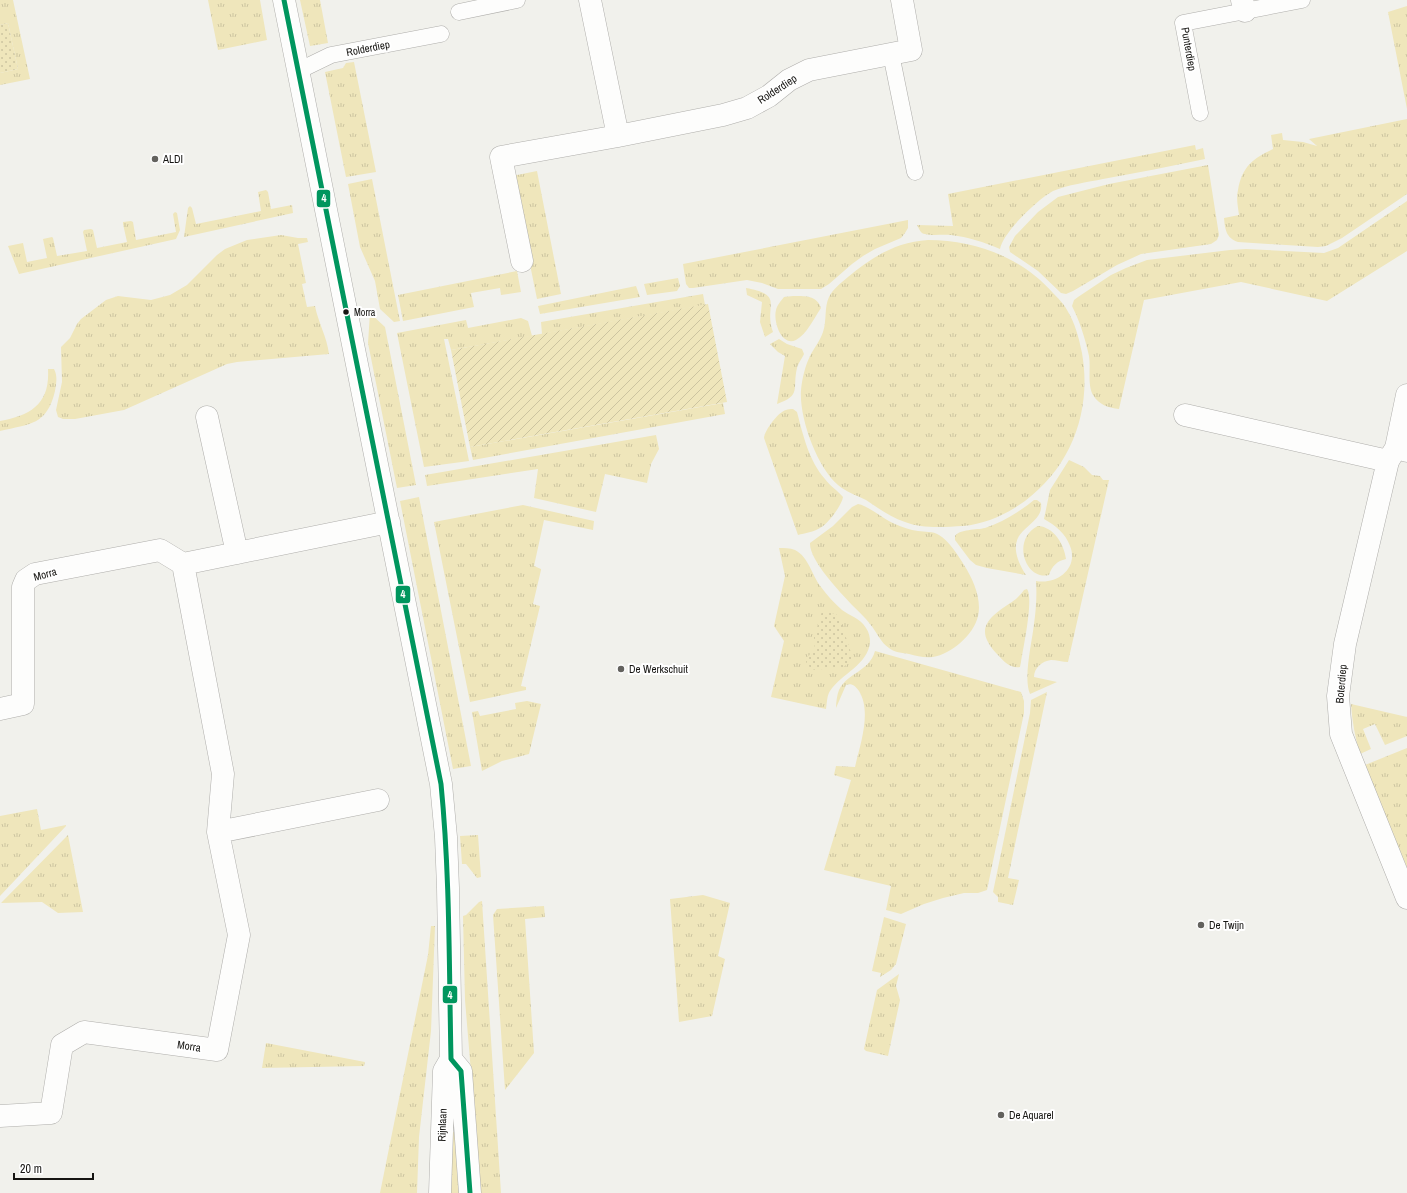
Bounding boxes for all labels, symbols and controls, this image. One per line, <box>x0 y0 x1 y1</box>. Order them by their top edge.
street label: Punterdiep <box>1178 26 1200 72</box>
street label: Rolderdiep <box>345 37 391 59</box>
street label: Rolderdiep <box>755 71 799 107</box>
place label: ALDI <box>162 152 183 166</box>
marker: ALDI <box>150 154 160 164</box>
line badge: 4 <box>316 189 331 208</box>
text: 4 <box>321 191 327 205</box>
place label: Morra <box>354 306 376 319</box>
marker: Morra <box>341 307 351 317</box>
street label: Morra <box>32 564 58 584</box>
line badge: 4 <box>395 585 411 604</box>
text: 4 <box>400 587 406 601</box>
place label: De Werkschuit <box>629 662 688 676</box>
marker: De Werkschuit <box>616 664 626 674</box>
street label: Boterdiep <box>1332 664 1350 704</box>
place label: De Twijn <box>1209 918 1244 932</box>
marker: De Twijn <box>1196 920 1206 930</box>
line badge: 4 <box>442 985 458 1004</box>
text: 4 <box>447 988 453 1002</box>
street label: Morra <box>176 1037 202 1055</box>
street label: Rijnlaan <box>434 1108 450 1142</box>
place label: De Aquarel <box>1009 1108 1054 1122</box>
marker: De Aquarel <box>996 1110 1006 1120</box>
scale bar <box>14 1155 93 1181</box>
text: 20 m <box>20 1161 42 1177</box>

